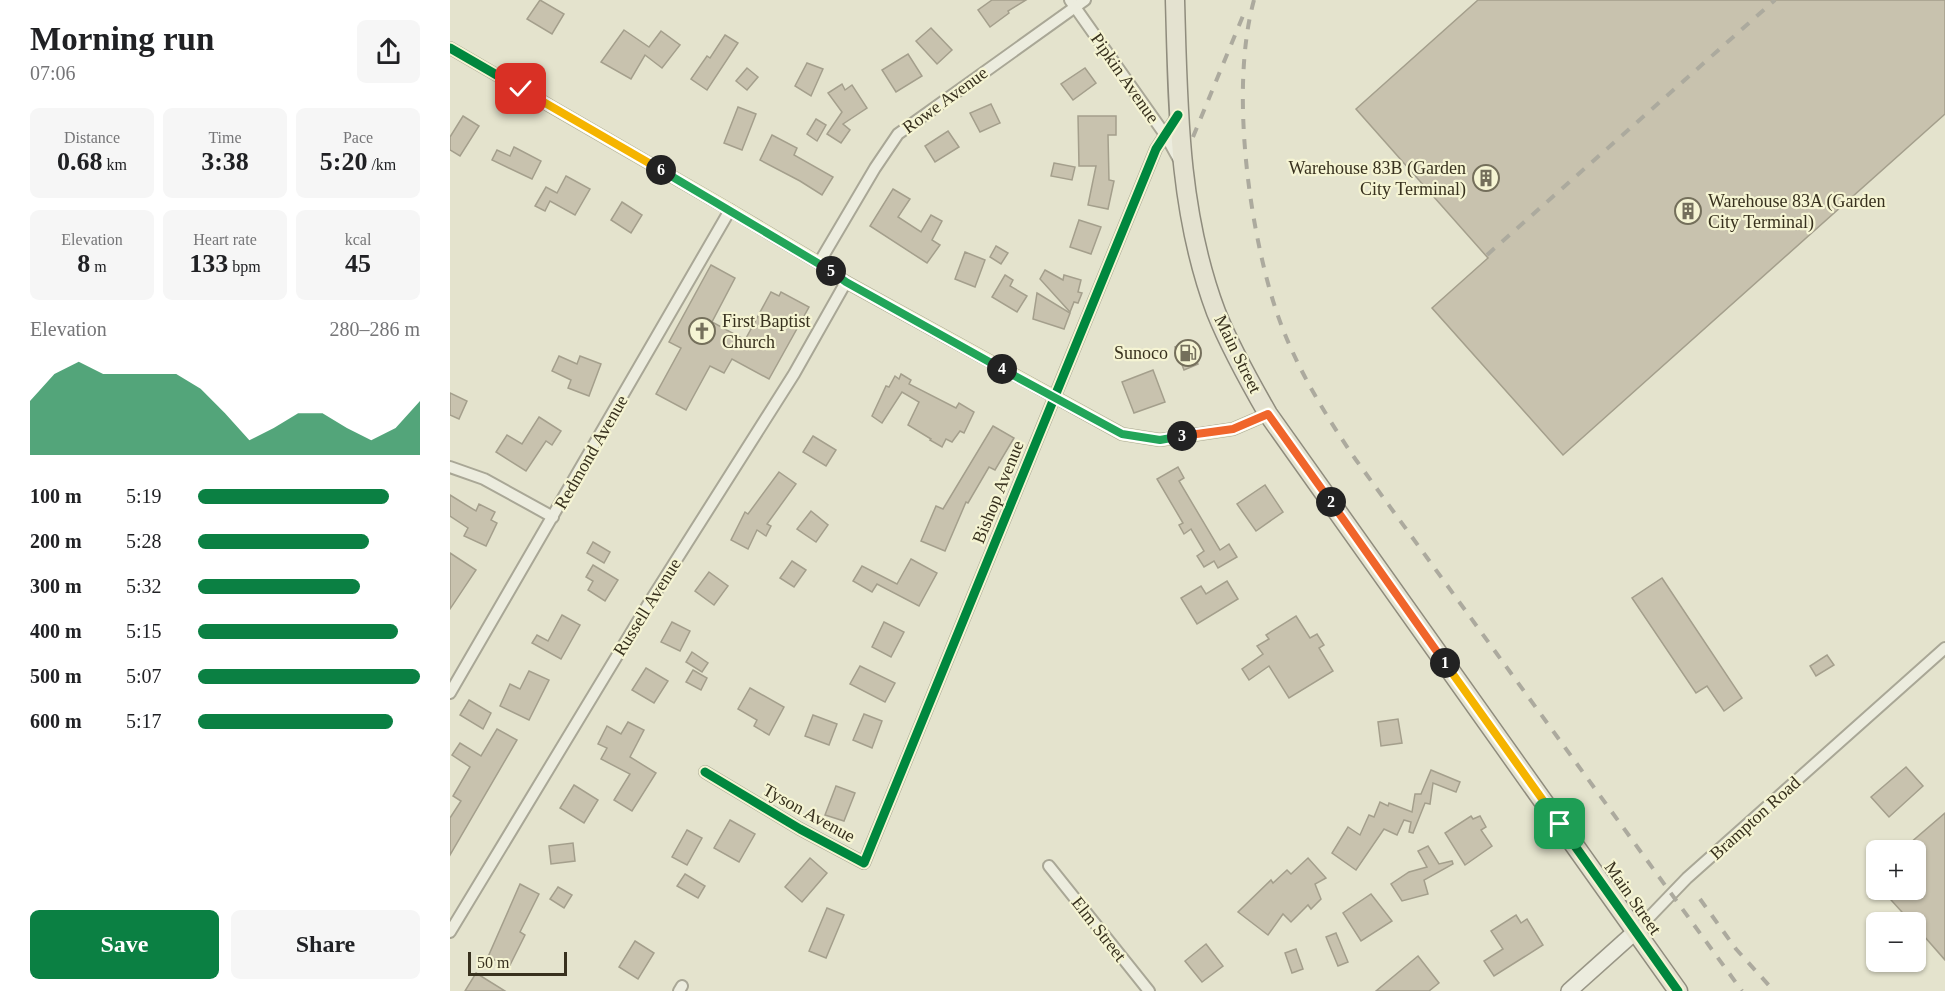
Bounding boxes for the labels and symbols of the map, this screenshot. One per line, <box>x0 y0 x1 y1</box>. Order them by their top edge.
street label: Pipkin Avenue <box>1087 29 1163 127</box>
street label: Rowe Avenue <box>899 62 991 138</box>
pin <box>495 63 546 114</box>
pin: 6 <box>646 155 676 185</box>
place label: Warehouse 83B (Garden City Terminal) <box>1289 158 1466 200</box>
building icon: Warehouse 83B (Garden City Terminal) <box>1471 163 1501 193</box>
place label: Warehouse 83A (Garden City Terminal) <box>1708 191 1886 233</box>
building icon: Warehouse 83A (Garden City Terminal) <box>1673 196 1703 226</box>
pin: 5 <box>816 256 846 286</box>
place label: First Baptist Church <box>722 311 811 352</box>
street label: Main Street <box>1210 312 1266 396</box>
church icon: First Baptist Church <box>687 316 717 346</box>
fuel station icon: Sunoco <box>1173 338 1203 368</box>
place label: Sunoco <box>1114 343 1168 363</box>
pin: 4 <box>987 354 1017 384</box>
street label: Redmond Avenue <box>550 392 632 512</box>
pin: 3 <box>1167 421 1197 451</box>
street label: Bishop Avenue <box>968 438 1028 546</box>
pin: 2 <box>1316 487 1346 517</box>
street label: Russell Avenue <box>609 555 685 659</box>
pin: 1 <box>1430 648 1460 678</box>
street label: Brampton Road <box>1706 772 1804 864</box>
street label: Tyson Avenue <box>760 780 858 846</box>
pin <box>1534 798 1585 849</box>
street label: Main Street <box>1601 858 1665 938</box>
street label: Elm Street <box>1068 893 1130 965</box>
scale bar <box>468 949 567 976</box>

